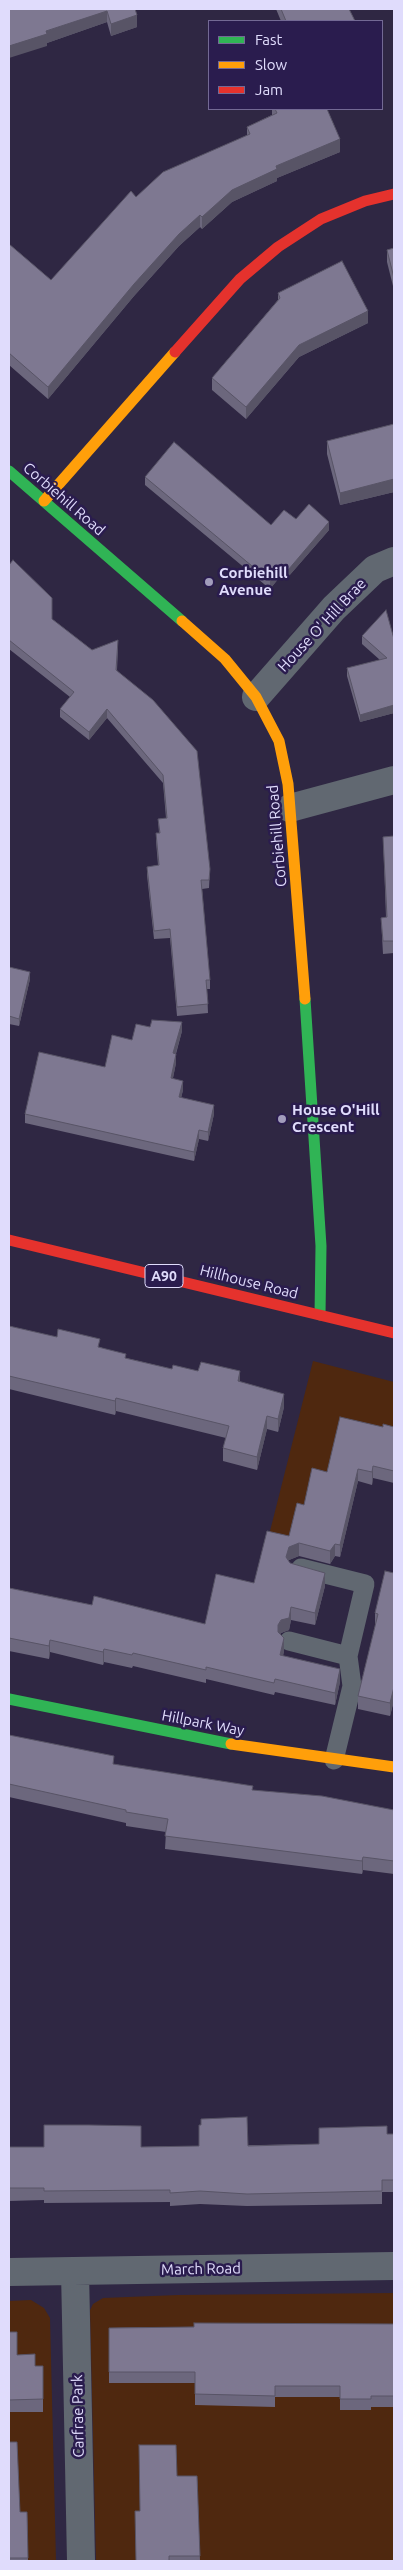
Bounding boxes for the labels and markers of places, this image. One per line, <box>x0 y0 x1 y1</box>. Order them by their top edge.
place label: Corbiehill Avenue <box>219 564 287 599</box>
marker: Corbiehill Avenue <box>203 576 215 588</box>
place label: House O'Hill Crescent <box>292 1101 380 1136</box>
marker: House O'Hill Crescent <box>276 1113 288 1125</box>

